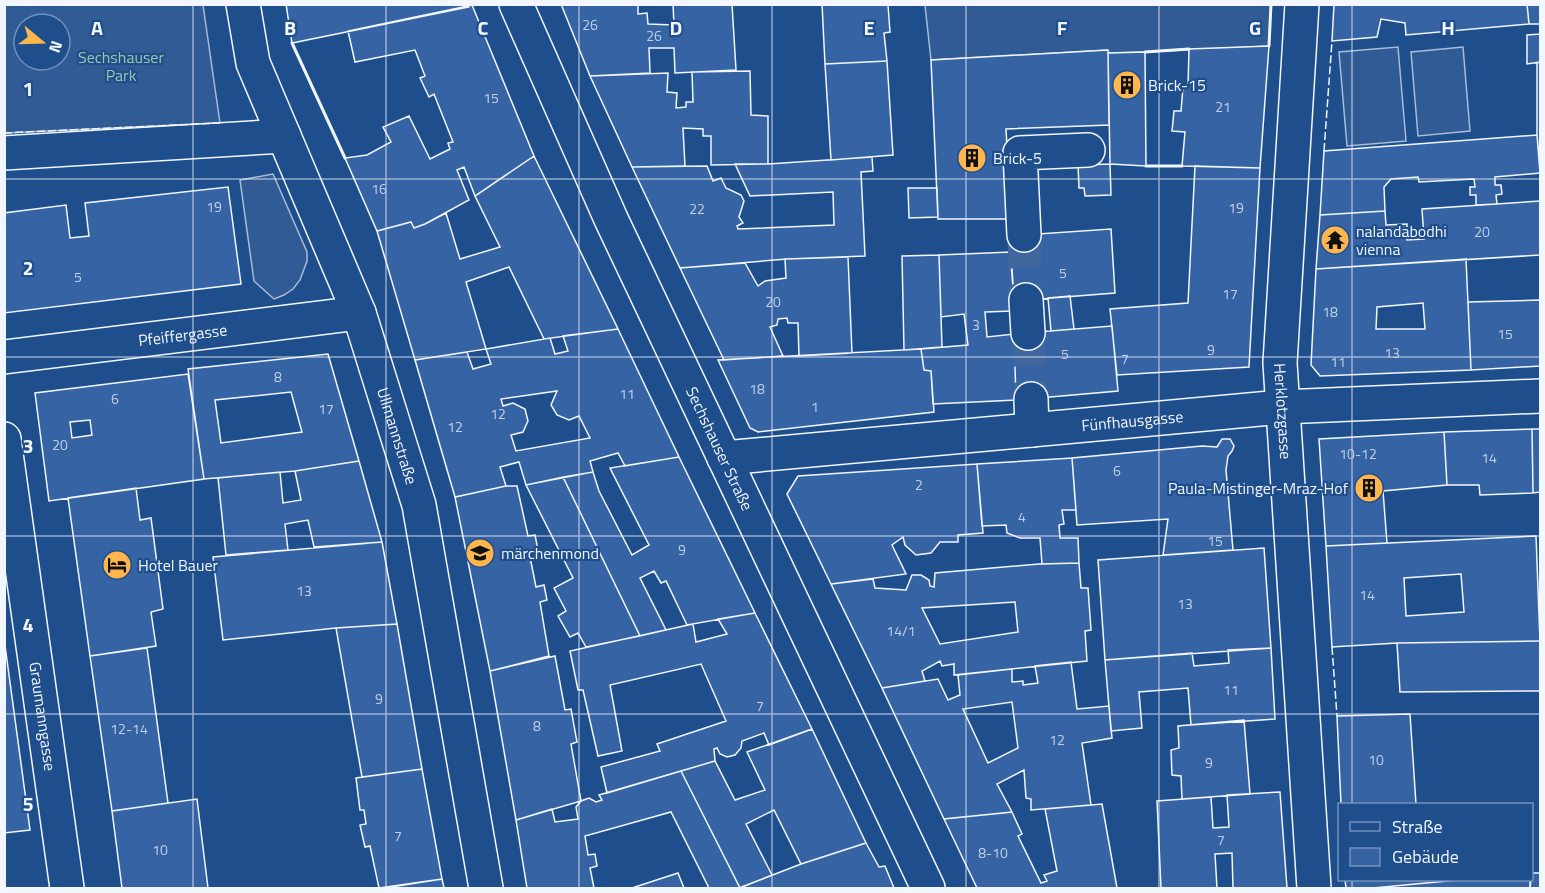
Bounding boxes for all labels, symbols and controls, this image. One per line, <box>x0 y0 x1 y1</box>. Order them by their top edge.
north arrow <box>12 12 72 72</box>
text: A <box>91 12 103 43</box>
text: B <box>284 12 296 43</box>
text: C <box>478 12 489 43</box>
text: D <box>670 12 682 43</box>
text: E <box>863 12 875 43</box>
text: F <box>1057 12 1068 43</box>
text: G <box>1249 12 1261 43</box>
text: H <box>1441 12 1455 43</box>
house number: 26 <box>582 14 598 35</box>
house number: 26 <box>646 25 662 46</box>
text: N <box>43 38 69 56</box>
park label: Sechshauser Park <box>78 45 164 87</box>
building icon: Brick-15 <box>1111 69 1143 101</box>
text: 1 <box>22 73 34 104</box>
place label: Brick-15 <box>1148 73 1206 97</box>
house number: 15 <box>483 87 499 108</box>
house number: 21 <box>1215 96 1231 117</box>
building icon: Brick-5 <box>956 142 988 174</box>
place label: Brick-5 <box>993 146 1042 170</box>
house number: 16 <box>371 178 387 199</box>
house number: 19 <box>206 196 222 217</box>
house number: 19 <box>1228 197 1244 218</box>
house number: 22 <box>689 198 705 219</box>
place label: nalandabodhi vienna <box>1356 219 1447 261</box>
house number: 20 <box>1474 221 1490 242</box>
temple icon: nalandabodhi vienna <box>1319 224 1351 256</box>
text: 2 <box>22 252 34 283</box>
house number: 5 <box>1059 262 1067 283</box>
house number: 5 <box>74 266 82 287</box>
house number: 17 <box>1222 283 1238 304</box>
house number: 20 <box>765 291 781 312</box>
house number: 18 <box>1322 301 1338 322</box>
house number: 3 <box>972 314 980 335</box>
street label: Pfeiffergasse <box>137 317 229 352</box>
house number: 15 <box>1497 323 1513 344</box>
house number: 9 <box>1207 339 1215 360</box>
house number: 13 <box>1384 342 1400 363</box>
house number: 5 <box>1061 343 1069 364</box>
house number: 7 <box>1121 348 1129 369</box>
house number: 11 <box>1330 351 1346 372</box>
street label: Herklotzgasse <box>1268 362 1298 460</box>
house number: 8 <box>274 366 282 387</box>
house number: 18 <box>749 378 765 399</box>
house number: 11 <box>619 383 635 404</box>
street label: Sechshauser Straße <box>680 383 759 514</box>
street label: Ullmannstraße <box>371 384 424 487</box>
house number: 6 <box>111 388 119 409</box>
house number: 1 <box>811 396 819 417</box>
house number: 17 <box>318 398 334 419</box>
house number: 12 <box>490 403 506 424</box>
street label: Fünfhausgasse <box>1080 404 1184 437</box>
house number: 12 <box>447 416 463 437</box>
text: 3 <box>22 430 34 461</box>
house number: 20 <box>52 434 68 455</box>
house number: 10-12 <box>1339 443 1377 464</box>
house number: 14 <box>1481 447 1497 468</box>
house number: 6 <box>1113 460 1121 481</box>
building icon: Paula-Mistinger-Mraz-Hof <box>1353 472 1385 504</box>
house number: 2 <box>915 474 923 495</box>
place label: Paula-Mistinger-Mraz-Hof <box>1168 476 1349 500</box>
house number: 4 <box>1018 506 1026 527</box>
house number: 15 <box>1207 530 1223 551</box>
school or university icon: märchenmond <box>464 537 496 569</box>
house number: 9 <box>678 539 686 560</box>
place label: märchenmond <box>501 541 599 565</box>
hotel icon: Hotel Bauer <box>101 549 133 581</box>
place label: Hotel Bauer <box>138 553 218 577</box>
house number: 13 <box>296 580 312 601</box>
house number: 14 <box>1359 584 1375 605</box>
house number: 13 <box>1177 593 1193 614</box>
text: 4 <box>22 609 34 640</box>
house number: 14/1 <box>886 620 916 641</box>
street label: Graumanngasse <box>23 660 62 772</box>
house number: 11 <box>1223 679 1239 700</box>
house number: 9 <box>375 688 383 709</box>
house number: 7 <box>756 695 764 716</box>
house number: 8 <box>533 715 541 736</box>
house number: 12-14 <box>110 718 148 739</box>
house number: 12 <box>1049 729 1065 750</box>
house number: 10 <box>1368 749 1384 770</box>
house number: 9 <box>1205 752 1213 773</box>
text: 5 <box>22 788 34 819</box>
legend <box>1338 803 1533 881</box>
text: Straße <box>1392 813 1443 840</box>
house number: 7 <box>394 825 402 846</box>
house number: 7 <box>1217 829 1225 850</box>
house number: 10 <box>152 839 168 860</box>
house number: 8-10 <box>978 842 1008 863</box>
text: Gebäude <box>1392 843 1459 870</box>

